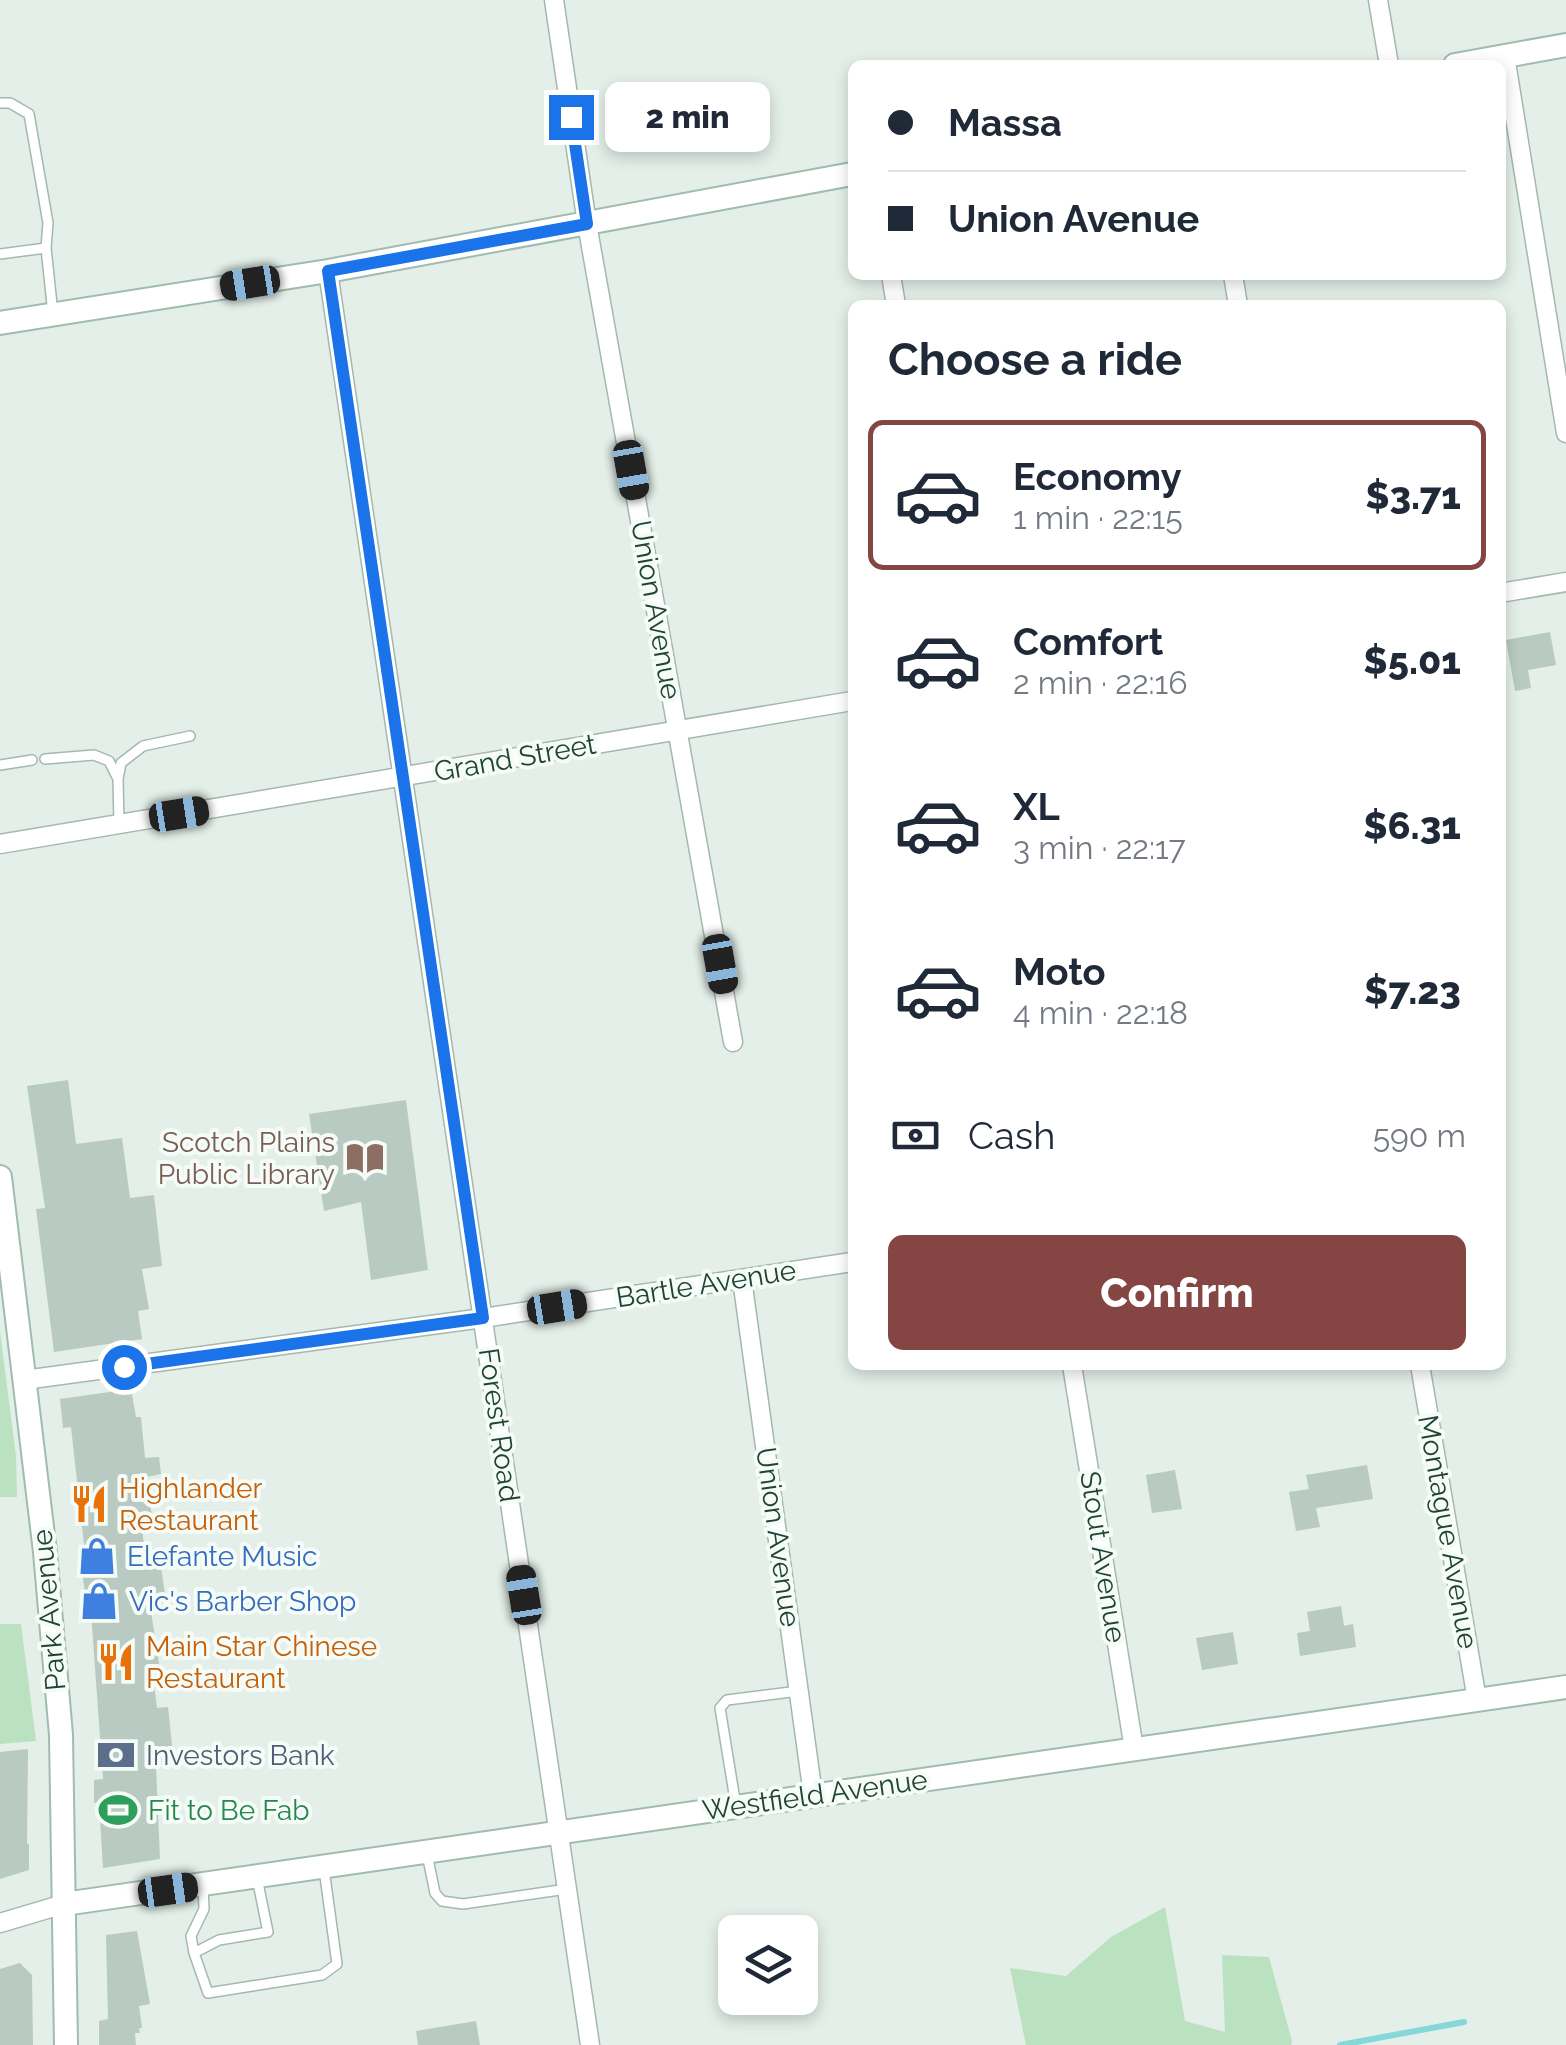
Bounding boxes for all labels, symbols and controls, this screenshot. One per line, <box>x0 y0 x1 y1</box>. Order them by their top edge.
callout: 2 min <box>606 82 771 152</box>
route end <box>549 95 594 140</box>
text: 2 min <box>645 98 730 135</box>
text: Massa <box>948 100 1062 145</box>
text: Union Avenue <box>948 196 1199 241</box>
car <box>218 263 282 303</box>
text: Choose a ride <box>888 333 1182 386</box>
car <box>611 438 651 502</box>
icon: car <box>893 450 983 540</box>
text: Economy <box>1013 454 1182 499</box>
text: $3.71 <box>1365 473 1461 518</box>
text: 1 min · 22:15 <box>1013 499 1183 536</box>
street label: Union Avenue <box>624 518 688 702</box>
icon: car <box>893 615 983 705</box>
text: Comfort <box>1013 619 1163 664</box>
text: $5.01 <box>1363 638 1461 683</box>
text: 2 min · 22:16 <box>1013 664 1188 701</box>
street label: Grand Street <box>432 727 599 788</box>
icon: car <box>893 780 983 870</box>
text: XL <box>1013 784 1060 829</box>
car <box>147 794 211 834</box>
text: $6.31 <box>1363 803 1461 848</box>
text: 3 min · 22:17 <box>1013 829 1186 866</box>
car <box>700 932 740 996</box>
icon: car <box>893 945 983 1035</box>
text: Moto <box>1013 949 1106 994</box>
text: $7.23 <box>1364 968 1461 1013</box>
text: 4 min · 22:18 <box>1013 994 1188 1031</box>
icon: cash <box>888 1108 943 1163</box>
text: Cash <box>968 1113 1055 1158</box>
text: 590 m <box>1373 1117 1466 1154</box>
place label: Scotch Plains Public Library <box>158 1126 335 1191</box>
library icon: Scotch Plains Public Library <box>344 1137 386 1179</box>
button: Confirm <box>888 1235 1466 1350</box>
street label: Bartle Avenue <box>614 1253 798 1315</box>
car <box>525 1287 589 1327</box>
route start <box>102 1345 147 1390</box>
street label: Forest Road <box>472 1346 526 1504</box>
street label: Montague Avenue <box>1411 1413 1485 1651</box>
street label: Union Avenue <box>749 1445 807 1629</box>
street label: Stout Avenue <box>1073 1469 1133 1645</box>
place label: Highlander Restaurant <box>119 1472 262 1537</box>
restaurant icon: Highlander Restaurant <box>68 1483 110 1525</box>
street label: Park Avenue <box>26 1528 72 1692</box>
shop icon: Elefante Music <box>76 1535 118 1577</box>
place label: Elefante Music <box>127 1540 317 1573</box>
car <box>504 1563 544 1627</box>
shop icon: Vic's Barber Shop <box>78 1580 120 1622</box>
place label: Vic's Barber Shop <box>129 1585 356 1618</box>
place label: Main Star Chinese Restaurant <box>146 1630 377 1695</box>
restaurant icon: Main Star Chinese Restaurant <box>95 1641 137 1683</box>
bank icon: Investors Bank <box>95 1734 137 1776</box>
place label: Investors Bank <box>146 1739 335 1772</box>
street label: Westfield Avenue <box>700 1763 930 1827</box>
sports icon: Fit to Be Fab <box>97 1789 139 1831</box>
place label: Fit to Be Fab <box>148 1794 309 1827</box>
car <box>136 1871 200 1909</box>
map controls <box>718 1915 818 2015</box>
button: layers <box>718 1915 818 2015</box>

